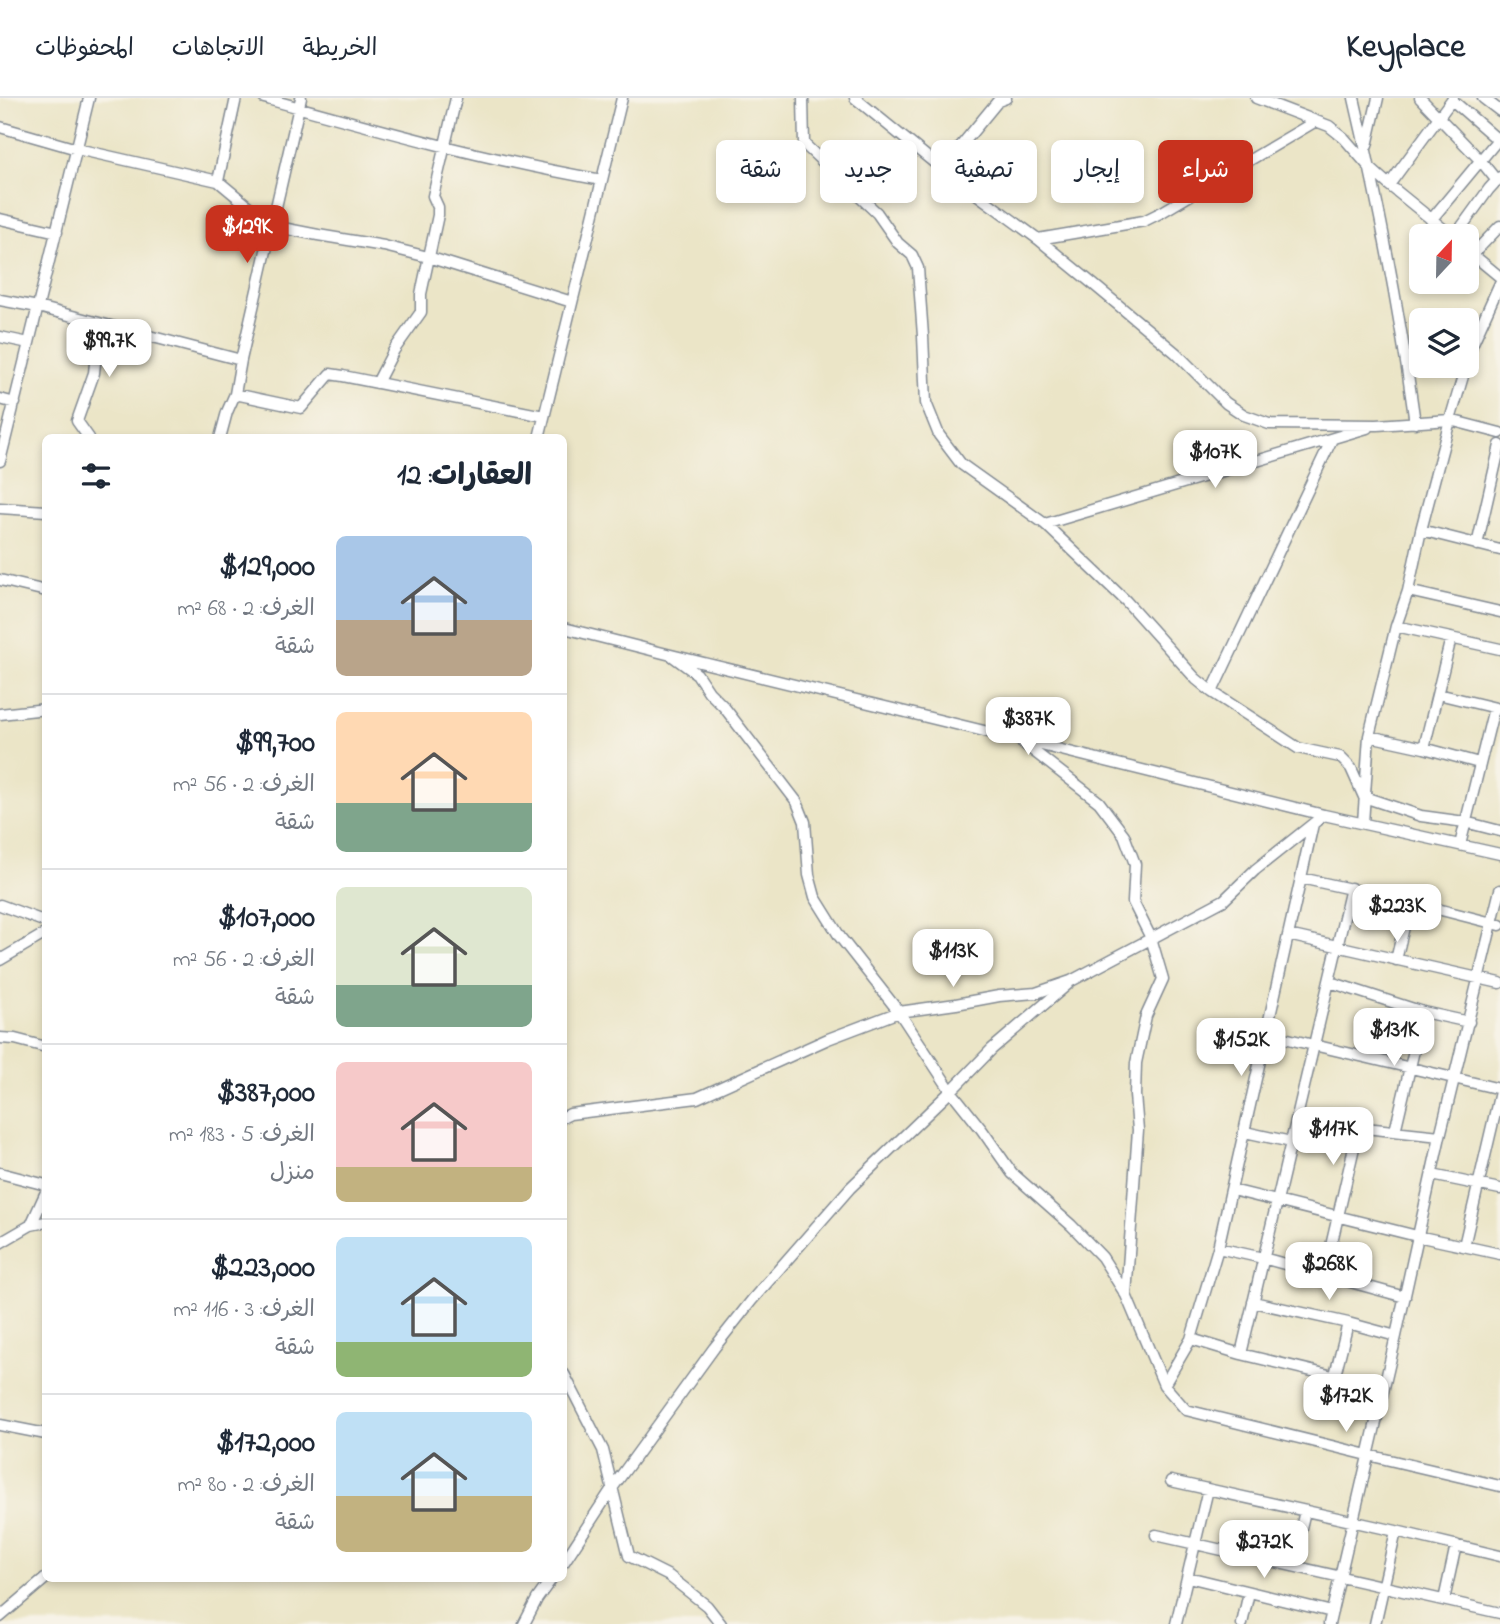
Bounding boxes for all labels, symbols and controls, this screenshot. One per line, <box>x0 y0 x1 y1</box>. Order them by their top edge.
text: Keyplace <box>1346 24 1465 72</box>
text: المحفوظات <box>35 32 134 67</box>
text: الاتجاهات <box>172 32 265 67</box>
text: الخريطة <box>303 32 377 67</box>
chip: شقة <box>716 140 806 203</box>
chip: جديد <box>820 140 917 203</box>
chip: تصفية <box>931 140 1037 203</box>
chip: إيجار <box>1051 140 1144 203</box>
chip: شراء <box>1158 140 1253 203</box>
pin: $129K <box>198 206 296 265</box>
text: $129K <box>222 211 272 244</box>
north arrow <box>1409 224 1479 294</box>
map controls <box>1409 224 1479 378</box>
button: layers <box>1409 308 1479 378</box>
pin: $99.7K <box>52 320 166 379</box>
text: $99.7K <box>82 325 136 358</box>
pin: $107K <box>1166 430 1264 490</box>
text: $107K <box>1189 436 1241 469</box>
text: العقارات: 12 <box>397 455 532 499</box>
icon: filters <box>77 457 115 495</box>
text: $129,000 <box>219 546 315 590</box>
icon: home <box>392 564 476 648</box>
text: الغرف: 2 · 68 m² <box>177 593 315 626</box>
text: شقة <box>275 631 315 664</box>
pin: $387K <box>979 698 1077 757</box>
text: $387K <box>1002 703 1054 736</box>
text: $99,700 <box>235 722 315 766</box>
icon: home <box>392 740 476 824</box>
text: الغرف: 2 · 56 m² <box>173 769 315 802</box>
text: شقة <box>275 807 315 840</box>
pin: $223K <box>1348 884 1446 944</box>
text: $223K <box>1368 890 1426 923</box>
text: $107,000 <box>218 897 315 941</box>
icon: home <box>392 915 476 999</box>
pin: $113K <box>904 930 1002 989</box>
text: $113K <box>928 935 978 968</box>
text: الغرف: 2 · 56 m² <box>173 944 315 977</box>
text: شقة <box>275 982 315 1015</box>
pin: $131K <box>1345 1009 1443 1068</box>
text: $131K <box>1369 1014 1419 1047</box>
pin: $152K <box>1192 1018 1290 1078</box>
text: $152K <box>1213 1024 1269 1057</box>
text: $387,000 <box>217 1072 315 1116</box>
icon: home <box>392 1090 476 1174</box>
pin: $117K <box>1284 1108 1382 1167</box>
text: $117K <box>1308 1113 1358 1146</box>
text: الغرف: 5 · 183 m² <box>169 1119 315 1152</box>
text: منزل <box>270 1157 315 1190</box>
pin: $268K <box>1280 1242 1378 1302</box>
text: $223,000 <box>211 1247 315 1291</box>
text: $268K <box>1301 1248 1357 1281</box>
icon: home <box>392 1265 476 1349</box>
text: الغرف: 3 · 116 m² <box>173 1294 315 1327</box>
text: شقة <box>275 1332 315 1365</box>
pin: $172K <box>1297 1374 1395 1434</box>
text: $172K <box>1319 1380 1373 1413</box>
text: $172,000 <box>216 1422 315 1466</box>
icon: home <box>392 1440 476 1524</box>
text: الغرف: 2 · 80 m² <box>177 1469 315 1502</box>
text: شقة <box>275 1507 315 1540</box>
pin: $272K <box>1215 1520 1313 1580</box>
text: $272K <box>1235 1526 1293 1559</box>

